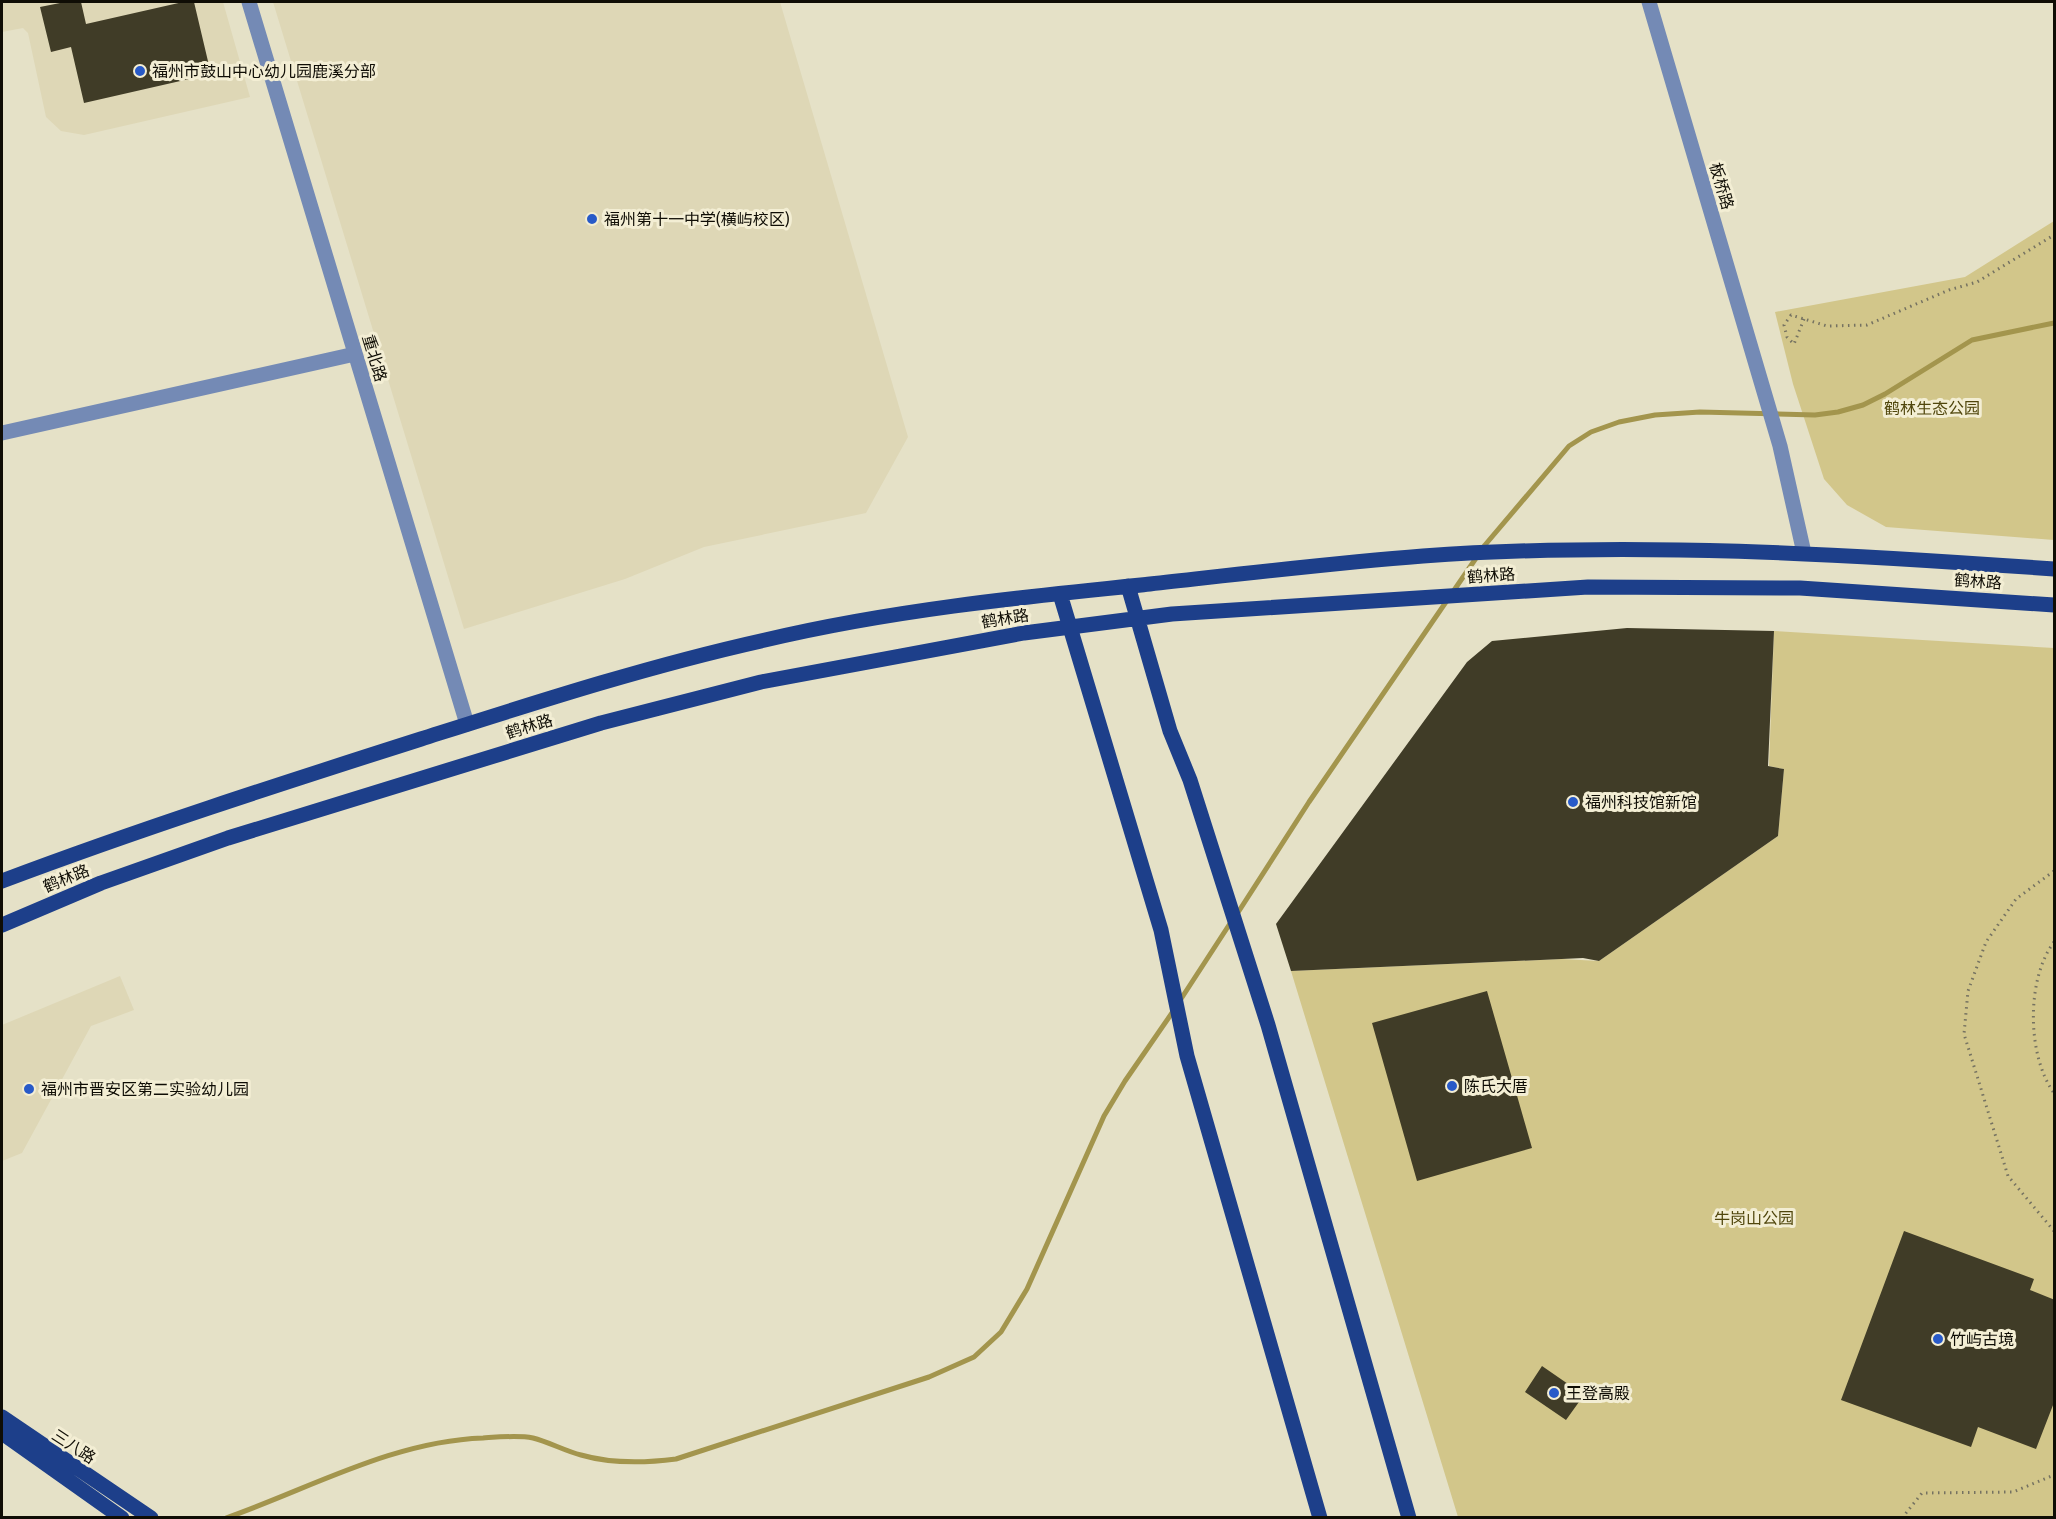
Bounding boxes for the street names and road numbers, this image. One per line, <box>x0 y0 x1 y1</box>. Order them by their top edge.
street label: 板桥路 <box>1706 160 1737 212</box>
street label: 重北路 <box>358 332 391 384</box>
street label: 鹤林路 <box>1466 564 1516 587</box>
street label: 鹤林路 <box>1953 570 2003 593</box>
street label: 鹤林路 <box>980 605 1030 632</box>
street label: 鹤林路 <box>503 710 555 743</box>
street label: 鹤林路 <box>40 861 92 896</box>
street label: 三八路 <box>48 1425 99 1467</box>

